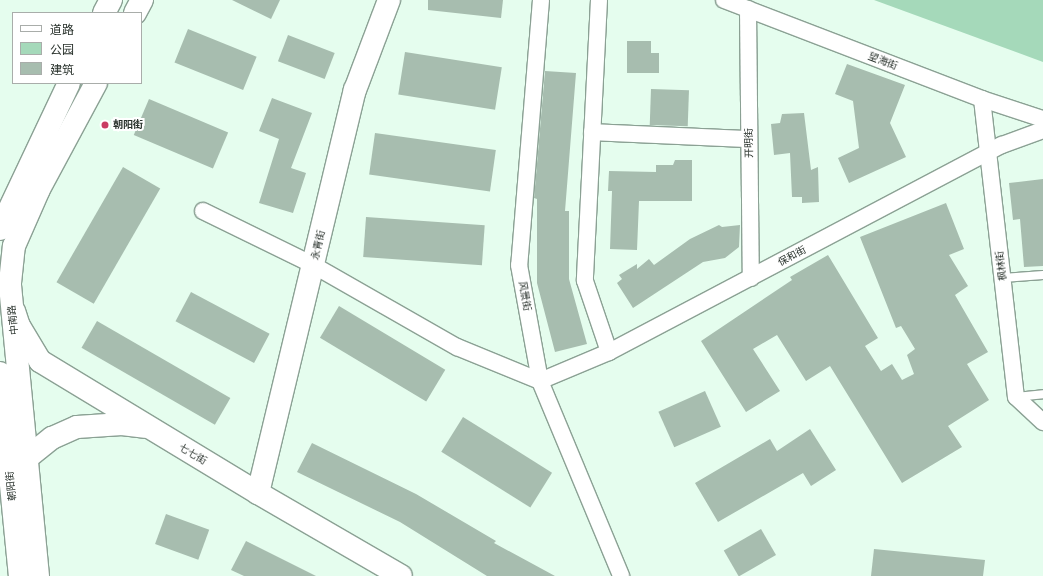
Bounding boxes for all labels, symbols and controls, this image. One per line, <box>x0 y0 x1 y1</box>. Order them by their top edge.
legend <box>12 12 142 84</box>
text: 道路 <box>50 23 74 37</box>
text: 公园 <box>50 43 74 57</box>
street label: 望海街 <box>867 50 899 72</box>
text: 建筑 <box>50 63 74 77</box>
place label: 朝阳街 <box>113 119 143 131</box>
marker: 朝阳街 <box>100 120 110 130</box>
street label: 开明街 <box>743 128 755 158</box>
street label: 永青街 <box>309 229 327 261</box>
street label: 保和街 <box>776 244 808 268</box>
street label: 枫林街 <box>993 250 1009 282</box>
street label: 风景街 <box>516 280 534 312</box>
street label: 中南路 <box>5 304 21 336</box>
street label: 七七街 <box>177 441 209 467</box>
street label: 朝阳街 <box>3 470 19 502</box>

